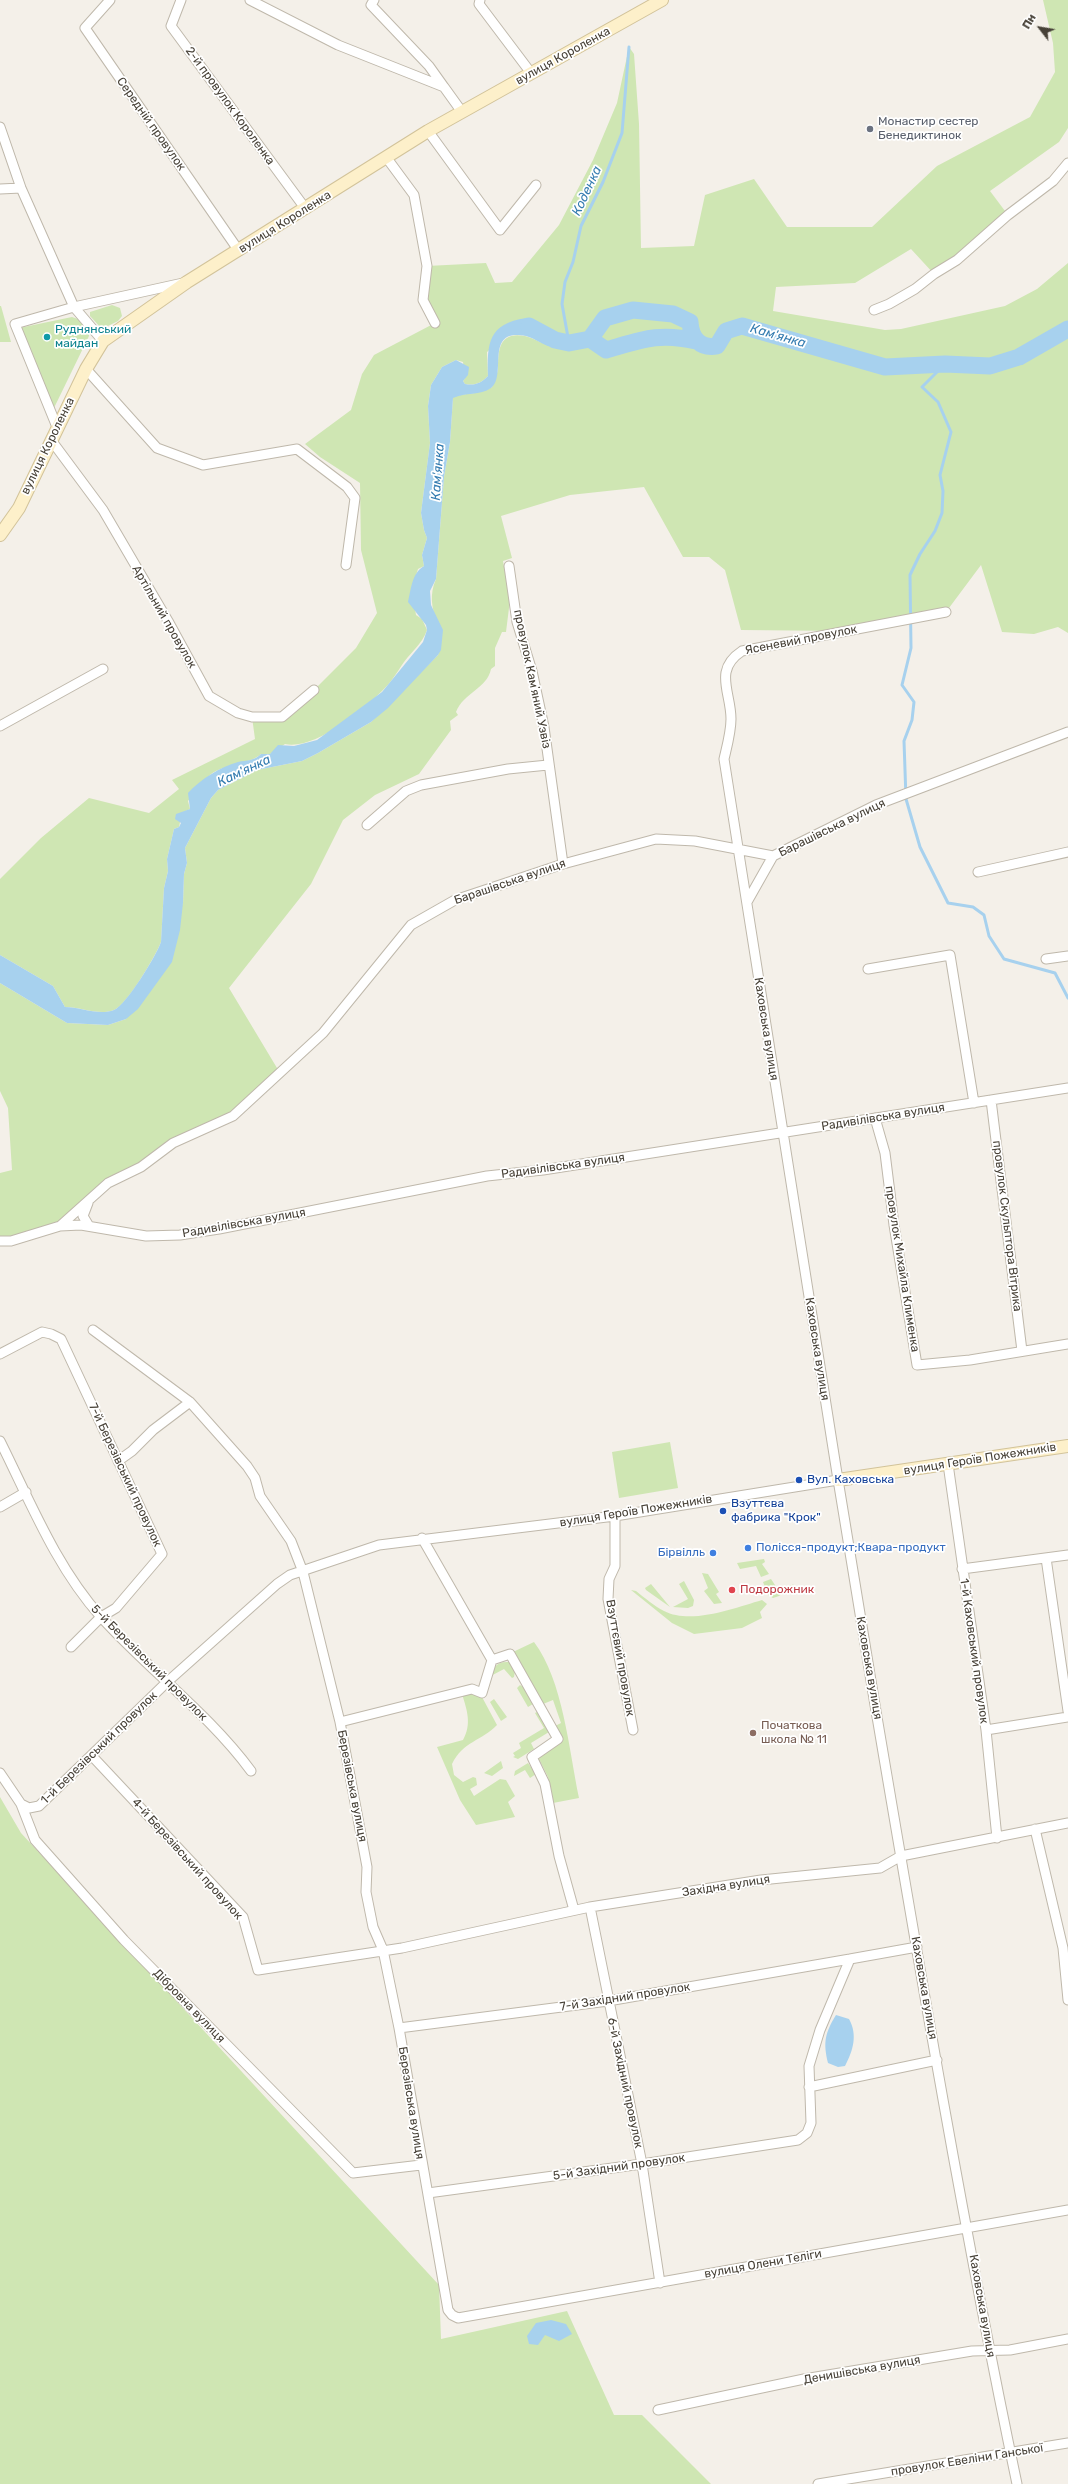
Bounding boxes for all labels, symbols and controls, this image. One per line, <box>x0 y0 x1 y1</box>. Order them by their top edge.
north arrow <box>1020 8 1060 48</box>
text: Пн <box>1020 12 1039 31</box>
street label: вулиця Короленка <box>513 24 613 88</box>
street label: 2-й провулок Короленка <box>182 44 278 168</box>
street label: Середній провулок <box>113 75 189 173</box>
place label: Монастир сестер Бенедиктинок <box>878 115 978 143</box>
marker: Монастир сестер Бенедиктинок <box>865 124 875 134</box>
water label: Коденка <box>569 164 605 218</box>
street label: вулиця Короленка <box>236 188 334 256</box>
water label: Кам'янка <box>748 321 808 351</box>
place label: Руднянський майдан <box>55 323 131 351</box>
marker: Руднянський майдан <box>42 332 52 342</box>
street label: вулиця Короленка <box>18 395 78 497</box>
water label: Кам'янка <box>428 443 448 501</box>
street label: Артільний провулок <box>129 563 199 671</box>
street label: провулок Камʼяний Узвіз <box>510 608 554 750</box>
street label: Ясеневий провулок <box>744 622 858 658</box>
water label: Кам'янка <box>215 752 273 790</box>
street label: Барашівська вулиця <box>776 796 888 860</box>
street label: Барашівська вулиця <box>452 856 568 908</box>
street label: Каховська вулиця <box>751 976 781 1082</box>
street label: Радивілівська вулиця <box>820 1100 946 1134</box>
street label: провулок Скульптора Вітрика <box>989 1140 1025 1312</box>
street label: Радивілівська вулиця <box>500 1150 626 1182</box>
street label: провулок Михайла Клименка <box>882 1185 922 1353</box>
street label: Радивілівська вулиця <box>181 1205 307 1241</box>
street label: Каховська вулиця <box>802 1296 832 1402</box>
street label: 7-й Березівський провулок <box>85 1401 165 1549</box>
street label: вулиця Героїв Пожежників <box>903 1440 1057 1478</box>
place label: Вул. Каховська <box>807 1473 894 1487</box>
marker: Вул. Каховська <box>794 1475 804 1485</box>
street label: вулиця Героїв Пожежників <box>559 1492 713 1530</box>
place label: Взуттєва фабрика "Крок" <box>731 1497 821 1525</box>
marker: Взуттєва фабрика "Крок" <box>718 1506 728 1516</box>
place label: Полісся-продукт;Квара-продукт <box>756 1541 946 1555</box>
marker: Полісся-продукт;Квара-продукт <box>743 1543 753 1553</box>
place label: Бірвілль <box>658 1546 705 1560</box>
marker: Бірвілль <box>708 1548 718 1558</box>
street label: 1-й Каховський провулок <box>957 1577 991 1725</box>
place label: Подорожник <box>740 1583 814 1597</box>
marker: Подорожник <box>727 1585 737 1595</box>
street label: Взуттєвий провулок <box>603 1598 637 1718</box>
street label: 5-й Березівський провулок <box>88 1602 210 1724</box>
street label: Каховська вулиця <box>853 1615 885 1721</box>
street label: 1-й Березівський провулок <box>38 1689 160 1807</box>
place label: Початкова школа № 11 <box>761 1719 827 1747</box>
marker: Початкова школа № 11 <box>748 1728 758 1738</box>
street label: Березівська вулиця <box>334 1729 370 1843</box>
street label: 4-й Березівський провулок <box>129 1795 245 1923</box>
street label: Західна вулиця <box>681 1872 771 1900</box>
street label: Каховська вулиця <box>908 1935 940 2041</box>
street label: Дібровна вулиця <box>150 1966 228 2046</box>
street label: 7-й Західний провулок <box>559 1980 691 2014</box>
street label: 6-й Західний провулок <box>604 2016 646 2150</box>
street label: Березівська вулиця <box>395 2046 427 2160</box>
street label: 5-й Західний провулок <box>552 2151 686 2183</box>
street label: вулиця Олени Теліги <box>703 2247 823 2281</box>
street label: Каховська вулиця <box>966 2253 998 2359</box>
street label: Денишівська вулиця <box>802 2353 922 2387</box>
street label: провулок Евеліни Ганської <box>890 2441 1044 2479</box>

